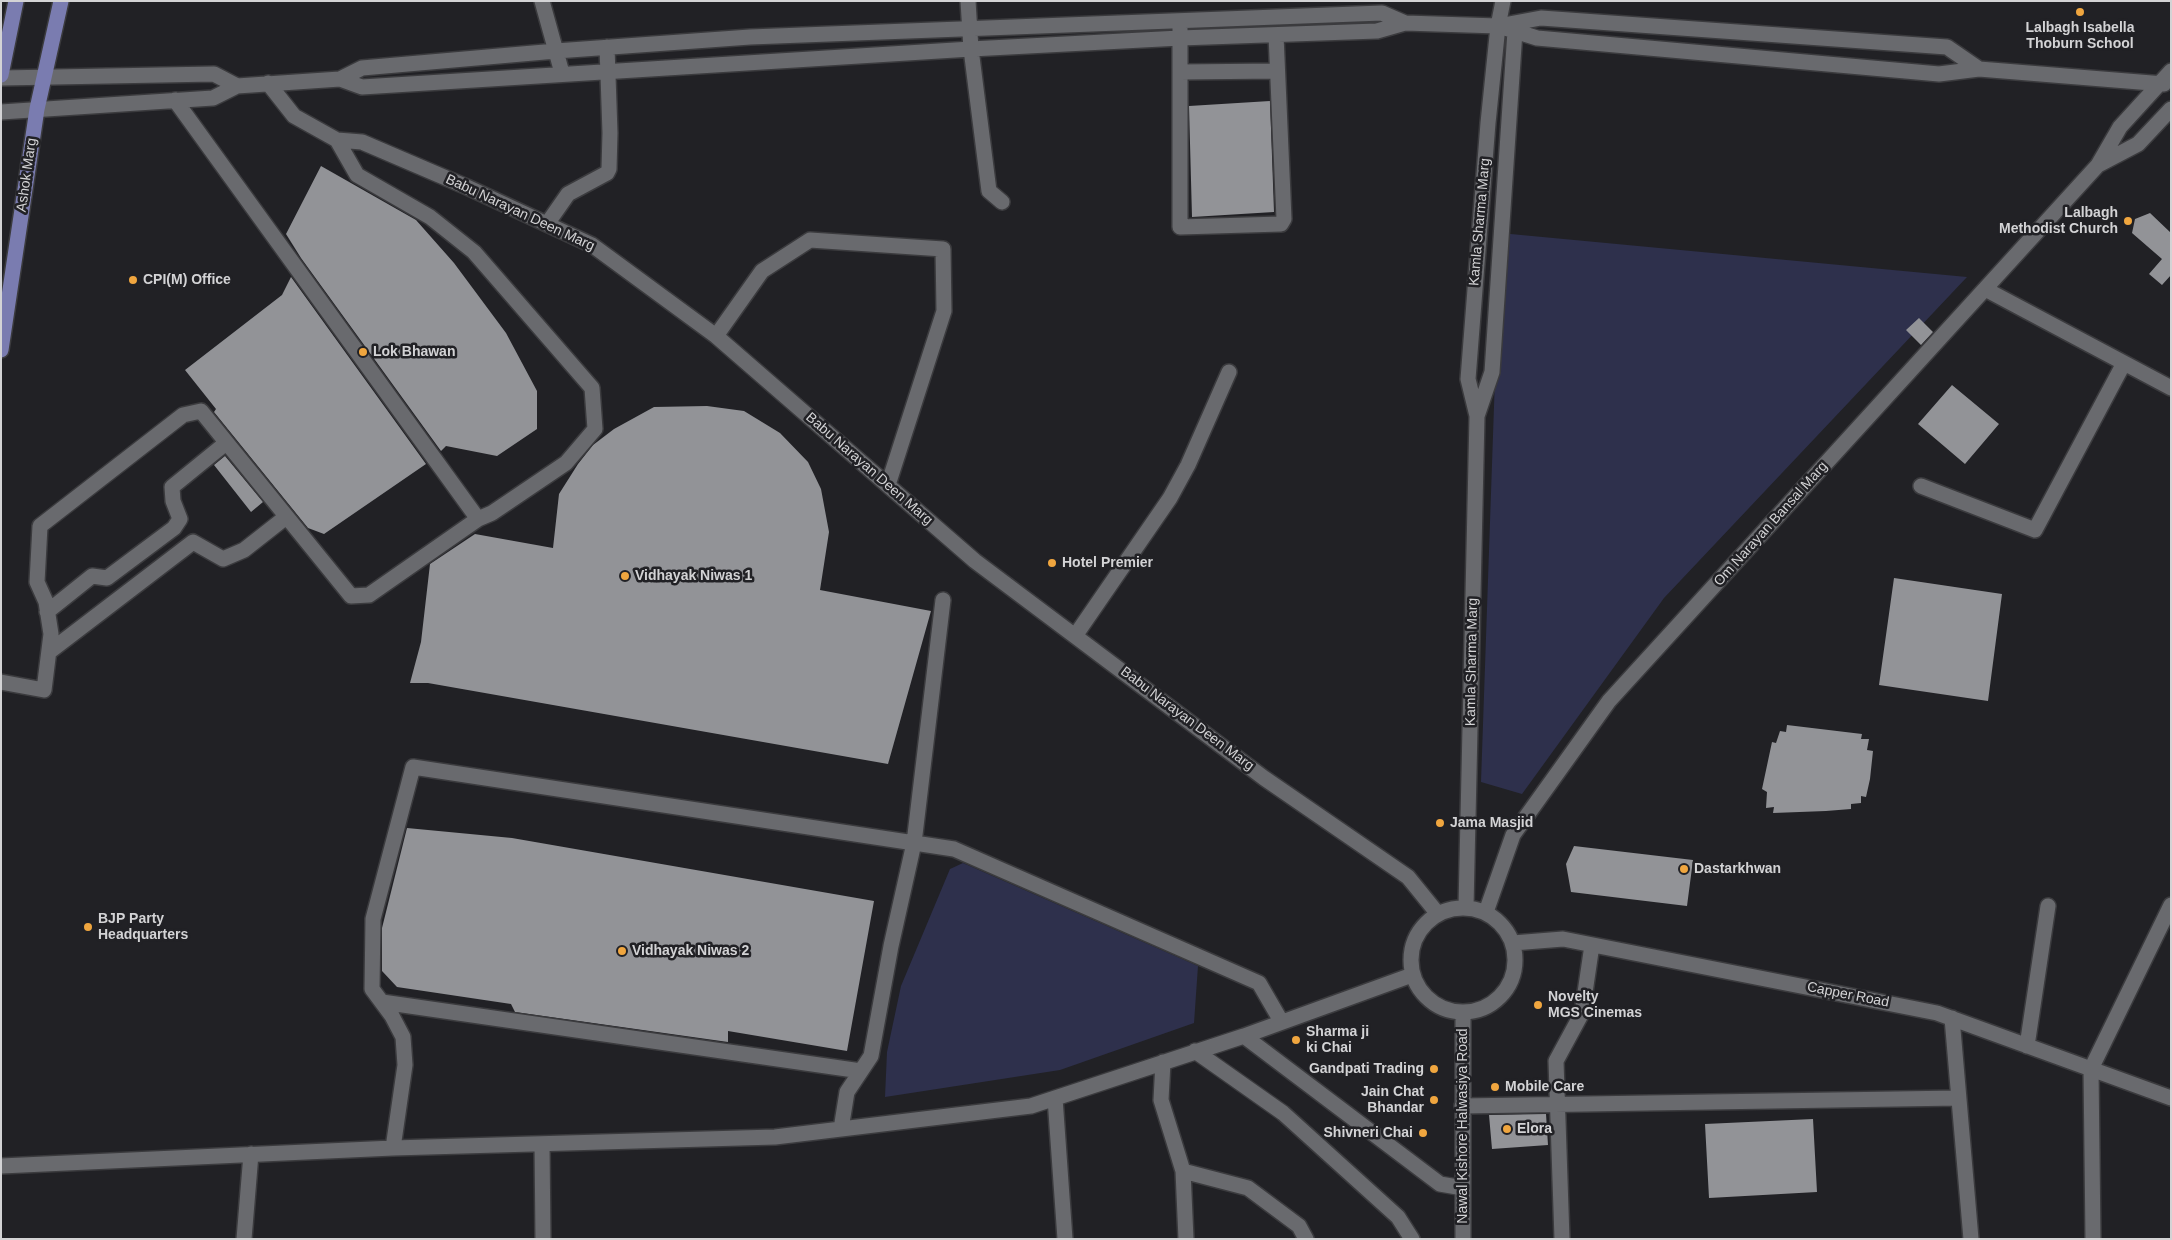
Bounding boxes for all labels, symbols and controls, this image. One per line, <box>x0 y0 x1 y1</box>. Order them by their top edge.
marker: Lalbagh Isabella Thoburn School <box>2074 6 2086 18</box>
place label: Lalbagh Isabella Thoburn School <box>2026 20 2134 52</box>
street label: Ashok Marg <box>13 137 41 213</box>
street label: Kamla Sharma Marg <box>1466 157 1494 287</box>
street label: Babu Narayan Deen Marg <box>443 171 597 255</box>
place label: Lalbagh Methodist Church <box>1999 205 2118 238</box>
marker: Lalbagh Methodist Church <box>2122 215 2134 227</box>
place label: CPI(M) Office <box>143 272 231 288</box>
marker: CPI(M) Office <box>127 274 139 286</box>
place label: Lok Bhawan <box>373 344 455 360</box>
marker: Lok Bhawan <box>357 346 369 358</box>
street label: Babu Narayan Deen Marg <box>802 409 936 529</box>
street label: Om Narayan Bansal Marg <box>1711 458 1831 590</box>
place label: Hotel Premier <box>1062 555 1153 571</box>
marker: Hotel Premier <box>1046 557 1058 569</box>
place label: Vidhayak Niwas 1 <box>635 568 752 584</box>
marker: Vidhayak Niwas 1 <box>619 570 631 582</box>
street label: Kamla Sharma Marg <box>1462 598 1482 726</box>
street label: Babu Narayan Deen Marg <box>1117 663 1257 775</box>
place label: Jama Masjid <box>1450 815 1533 831</box>
marker: Jama Masjid <box>1434 817 1446 829</box>
place label: Dastarkhwan <box>1694 861 1781 877</box>
marker: Dastarkhwan <box>1678 863 1690 875</box>
place label: BJP Party Headquarters <box>98 911 188 944</box>
marker: BJP Party Headquarters <box>82 921 94 933</box>
place label: Vidhayak Niwas 2 <box>632 943 749 959</box>
marker: Vidhayak Niwas 2 <box>616 945 628 957</box>
street label: Capper Road <box>1806 979 1890 1011</box>
place label: Novelty MGS Cinemas <box>1548 989 1642 1022</box>
marker: Novelty MGS Cinemas <box>1532 999 1544 1011</box>
place label: Sharma ji ki Chai <box>1306 1024 1369 1056</box>
street label: Nawal Kishore Halwasiya Road <box>1455 1028 1471 1224</box>
marker: Sharma ji ki Chai <box>1290 1034 1302 1046</box>
place label: Gandpati Trading <box>1309 1061 1424 1077</box>
marker: Gandpati Trading <box>1428 1063 1440 1075</box>
place label: Mobile Care <box>1505 1079 1584 1095</box>
marker: Mobile Care <box>1489 1081 1501 1093</box>
place label: Jain Chat Bhandar <box>1361 1084 1424 1116</box>
marker: Jain Chat Bhandar <box>1428 1094 1440 1106</box>
place label: Elora <box>1517 1121 1552 1137</box>
marker: Elora <box>1501 1123 1513 1135</box>
place label: Shivneri Chai <box>1324 1125 1413 1141</box>
marker: Shivneri Chai <box>1417 1127 1429 1139</box>

